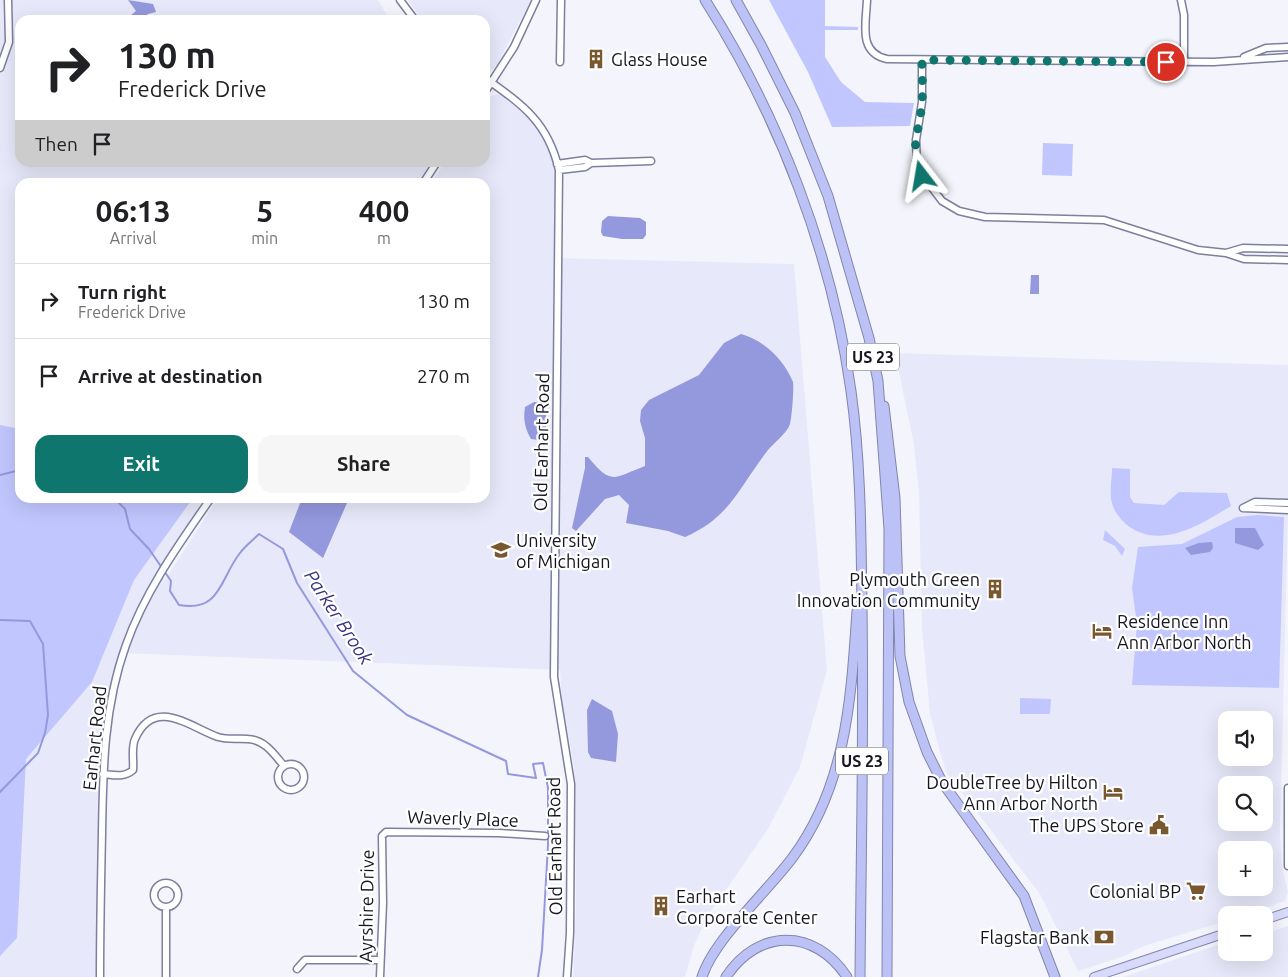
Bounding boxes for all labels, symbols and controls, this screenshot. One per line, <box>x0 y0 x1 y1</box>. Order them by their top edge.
icon: right <box>35 35 100 100</box>
text: 130 m <box>118 35 216 75</box>
pin <box>1145 41 1187 83</box>
building icon: Glass House <box>585 48 607 70</box>
icon: arrive <box>1152 48 1180 76</box>
place label: Glass House <box>611 49 708 69</box>
text: Frederick Drive <box>118 76 267 101</box>
icon: arrive <box>88 130 116 158</box>
text: Then <box>35 133 78 155</box>
position arrow <box>895 149 947 201</box>
text: 06:13 <box>96 194 171 228</box>
text: 5 <box>256 194 273 228</box>
text: 400 <box>359 194 409 228</box>
text: Arrival <box>110 229 156 247</box>
text: min <box>251 229 278 247</box>
text: m <box>377 229 391 247</box>
text: Turn right <box>78 281 166 303</box>
icon: right <box>35 287 63 315</box>
text: 130 m <box>417 290 470 312</box>
text: Frederick Drive <box>78 303 186 321</box>
road number: US 23 <box>847 344 899 371</box>
icon: arrive <box>35 362 63 390</box>
text: Arrive at destination <box>78 365 263 387</box>
text: 270 m <box>417 365 470 387</box>
street label: Old Earhart Road <box>530 373 552 511</box>
button: Exit <box>35 435 248 493</box>
button: Share <box>258 435 470 493</box>
place label: University of Michigan <box>516 530 610 571</box>
school or university icon: University of Michigan <box>490 539 512 561</box>
water label: Parker Brook <box>300 566 378 669</box>
place label: Plymouth Green Innovation Community <box>797 569 980 610</box>
building icon: Plymouth Green Innovation Community <box>984 578 1006 600</box>
place label: Residence Inn Ann Arbor North <box>1117 611 1251 652</box>
hotel icon: Residence Inn Ann Arbor North <box>1091 620 1113 642</box>
street label: Earhart Road <box>79 685 109 791</box>
map controls <box>1218 711 1273 961</box>
button: sound <box>1218 711 1273 766</box>
road number: US 23 <box>836 748 888 774</box>
place label: DoubleTree by Hilton Ann Arbor North <box>926 772 1098 813</box>
button: search <box>1218 776 1273 831</box>
street label: Old Earhart Road <box>543 777 565 915</box>
hotel icon: DoubleTree by Hilton Ann Arbor North <box>1102 781 1124 803</box>
street label: Waverly Place <box>407 806 519 830</box>
public building icon: The UPS Store <box>1148 814 1170 836</box>
place label: The UPS Store <box>1029 815 1144 835</box>
button: + <box>1218 841 1273 896</box>
street label: Ayrshire Drive <box>355 849 377 963</box>
supermarket icon: Colonial BP <box>1185 880 1207 902</box>
place label: Colonial BP <box>1089 881 1181 901</box>
place label: Earhart Corporate Center <box>676 886 818 927</box>
building icon: Earhart Corporate Center <box>650 895 672 917</box>
button: − <box>1218 906 1273 961</box>
bank icon: Flagstar Bank <box>1093 926 1115 948</box>
place label: Flagstar Bank <box>980 927 1089 947</box>

